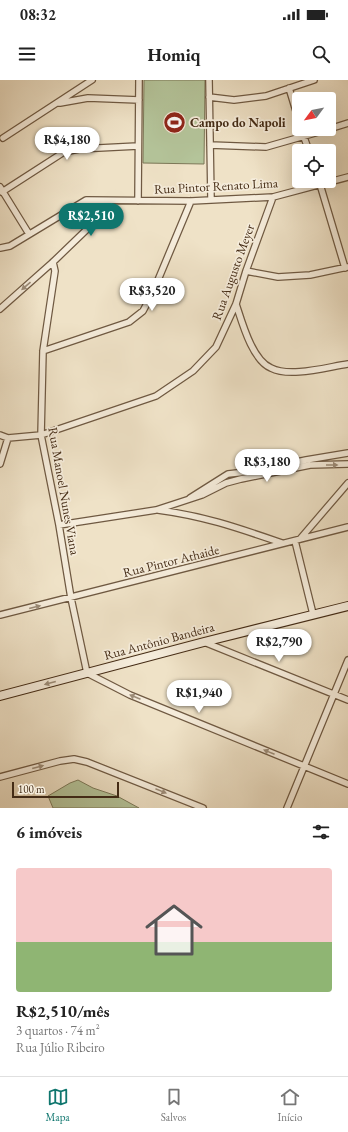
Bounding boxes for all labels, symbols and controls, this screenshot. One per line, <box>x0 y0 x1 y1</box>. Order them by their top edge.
text: 08:32 <box>20 5 56 24</box>
icon: menu <box>16 43 38 65</box>
text: Homiq <box>148 43 200 66</box>
icon: search <box>310 43 332 65</box>
north arrow <box>292 92 336 136</box>
map controls <box>292 92 336 188</box>
sports icon: Campo do Napoli <box>161 109 187 135</box>
place label: Campo do Napoli <box>190 114 286 131</box>
pin: R$4,180 <box>30 127 104 161</box>
text: R$4,180 <box>44 131 90 148</box>
button: locate <box>292 144 336 188</box>
street label: Rua Pintor Renato Lima <box>154 174 279 198</box>
pin: R$2,510 <box>54 203 128 237</box>
text: R$2,510 <box>68 207 114 224</box>
street label: Rua Augusto Meyer <box>208 221 258 322</box>
pin: R$3,520 <box>115 278 189 312</box>
one-way arrow <box>21 281 32 290</box>
text: R$3,520 <box>129 282 175 299</box>
street label: Rua Manoel Nunes Viana <box>44 426 84 557</box>
pin: R$3,180 <box>230 449 304 483</box>
text: R$3,180 <box>244 453 290 470</box>
one-way arrow <box>326 462 339 468</box>
street label: Rua Pintor Athaide <box>121 541 221 581</box>
one-way arrow <box>29 603 42 609</box>
street label: Rua Antônio Bandeira <box>102 618 217 664</box>
pin: R$2,790 <box>242 629 316 663</box>
text: R$2,790 <box>256 633 302 650</box>
one-way arrow <box>43 680 55 686</box>
pin: R$1,940 <box>162 680 236 714</box>
text: R$1,940 <box>176 684 222 701</box>
one-way arrow <box>129 694 141 700</box>
one-way arrow <box>262 748 274 754</box>
one-way arrow <box>32 764 44 770</box>
scale bar <box>12 780 119 799</box>
text: 100 m <box>18 782 45 796</box>
one-way arrow <box>155 788 166 794</box>
text: 6 imóveis <box>16 821 82 843</box>
icon: filters <box>310 821 332 843</box>
icon: home <box>138 894 210 966</box>
text: R$2,510/mês <box>16 1000 110 1022</box>
text: 3 quartos · 74 m² <box>16 1022 100 1039</box>
text: Rua Júlio Ribeiro <box>16 1039 105 1056</box>
tab: Mapa <box>46 1086 70 1124</box>
tab: Salvos <box>161 1086 186 1124</box>
tab: Início <box>278 1086 302 1124</box>

